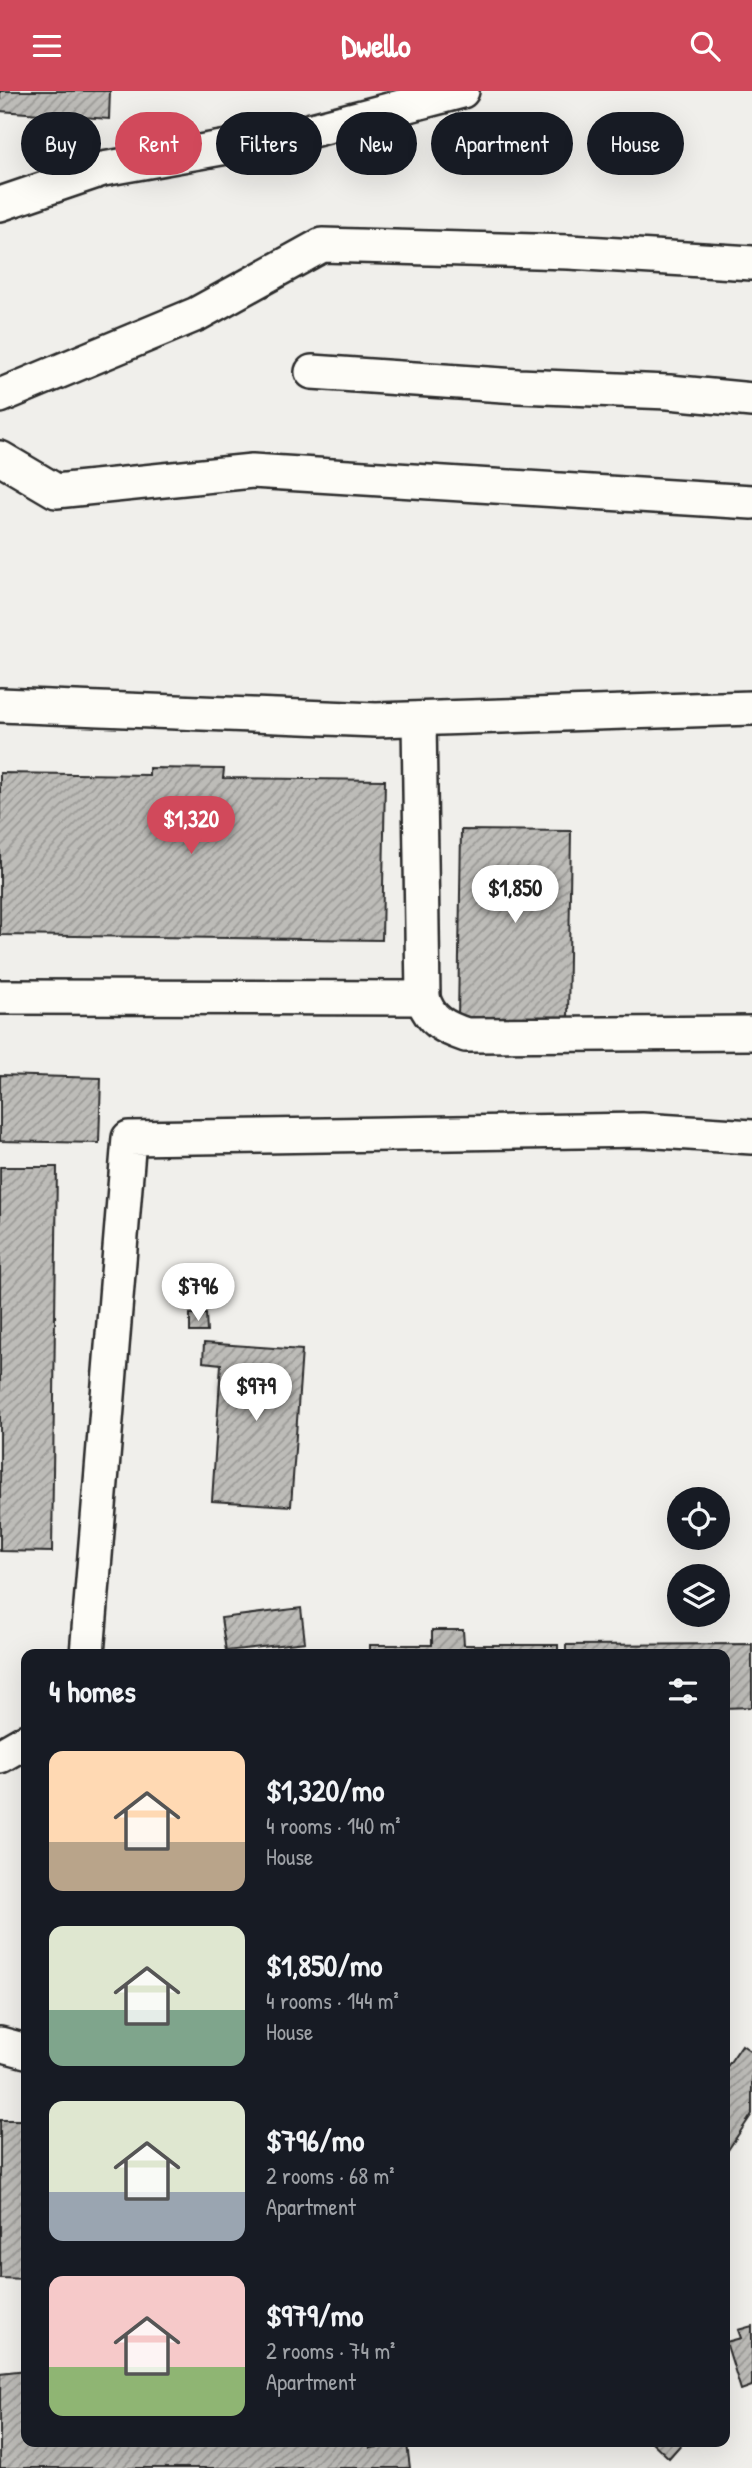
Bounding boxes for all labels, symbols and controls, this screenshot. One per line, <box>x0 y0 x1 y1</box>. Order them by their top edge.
text: Dwello <box>341 24 411 67</box>
icon: menu <box>28 27 66 65</box>
icon: search <box>686 27 724 65</box>
chip: Buy <box>21 112 101 175</box>
chip: Rent <box>115 112 202 175</box>
chip: Filters <box>216 112 322 175</box>
chip: New <box>336 112 417 175</box>
chip: Apartment <box>431 112 573 175</box>
chip: House <box>587 112 684 175</box>
pin: $1,320 <box>134 797 248 856</box>
text: $1,320 <box>163 803 219 834</box>
pin: $1,850 <box>458 865 572 925</box>
text: $1,850 <box>488 872 542 903</box>
pin: $796 <box>157 1263 239 1323</box>
text: $796 <box>178 1270 218 1301</box>
pin: $979 <box>215 1363 297 1423</box>
text: $979 <box>236 1370 276 1401</box>
map controls <box>667 1487 730 1627</box>
button: locate <box>667 1487 730 1550</box>
button: layers <box>667 1564 730 1627</box>
text: 4 homes <box>49 1671 136 1711</box>
icon: filters <box>664 1672 702 1710</box>
text: $1,320/mo <box>266 1770 384 1810</box>
icon: home <box>105 1779 189 1863</box>
text: 4 rooms · 140 m² <box>266 1810 400 1841</box>
text: House <box>266 1841 313 1872</box>
text: $1,850/mo <box>266 1945 382 1985</box>
icon: home <box>105 1954 189 2038</box>
text: 4 rooms · 144 m² <box>266 1985 399 2016</box>
text: House <box>266 2016 313 2047</box>
text: $796/mo <box>266 2120 364 2160</box>
icon: home <box>105 2129 189 2213</box>
text: 2 rooms · 68 m² <box>266 2160 394 2191</box>
text: Apartment <box>266 2191 356 2222</box>
text: $979/mo <box>266 2295 363 2335</box>
icon: home <box>105 2304 189 2388</box>
text: 2 rooms · 74 m² <box>266 2335 395 2366</box>
text: Apartment <box>266 2366 356 2397</box>

